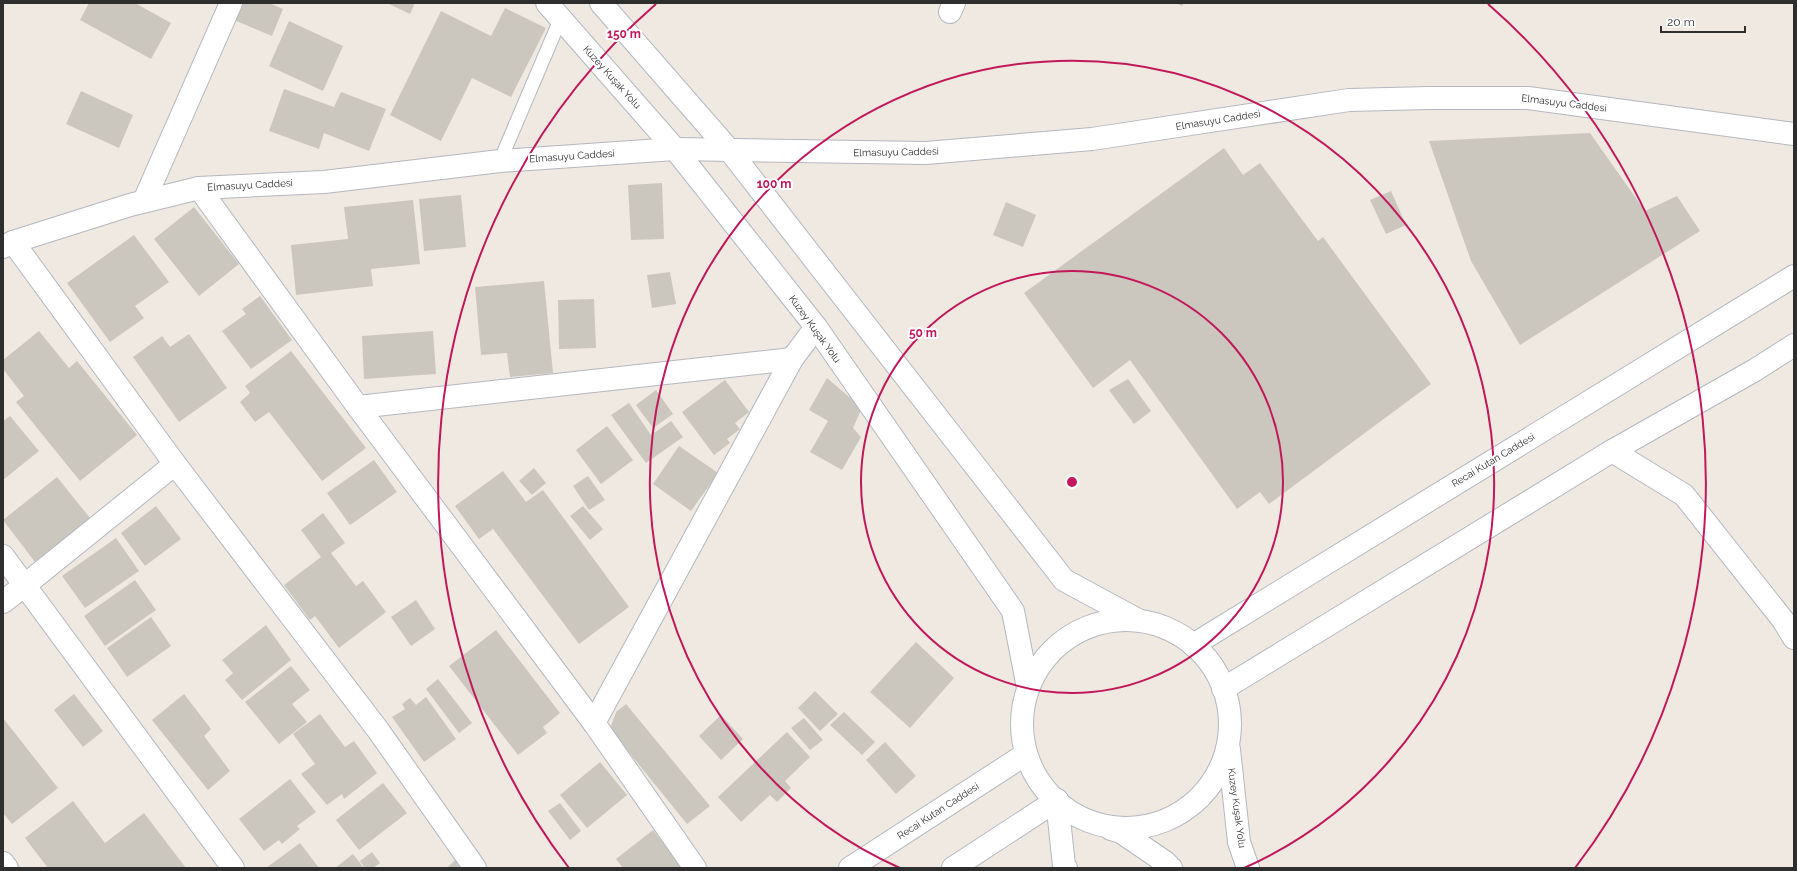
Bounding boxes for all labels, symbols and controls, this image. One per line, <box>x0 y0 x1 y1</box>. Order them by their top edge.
scale bar <box>1661 8 1745 34</box>
text: 20 m <box>1667 15 1695 29</box>
text: 150 m <box>607 27 641 41</box>
street label: Kuzey Kuşak Yolu <box>581 43 643 111</box>
street label: Elmasuyu Caddesi <box>1521 92 1607 114</box>
street label: Elmasuyu Caddesi <box>1175 108 1261 132</box>
street label: Elmasuyu Caddesi <box>853 146 939 158</box>
street label: Elmasuyu Caddesi <box>529 148 615 164</box>
street label: Elmasuyu Caddesi <box>207 177 293 193</box>
text: 100 m <box>757 177 791 191</box>
street label: Kuzey Kuşak Yolu <box>787 293 843 365</box>
text: 50 m <box>909 326 937 340</box>
street label: Recai Kutan Caddesi <box>1449 431 1537 489</box>
centre of rings <box>1065 475 1079 489</box>
street label: Kuzey Kuşak Yolu <box>1226 767 1248 849</box>
street label: Recai Kutan Caddesi <box>895 781 981 841</box>

